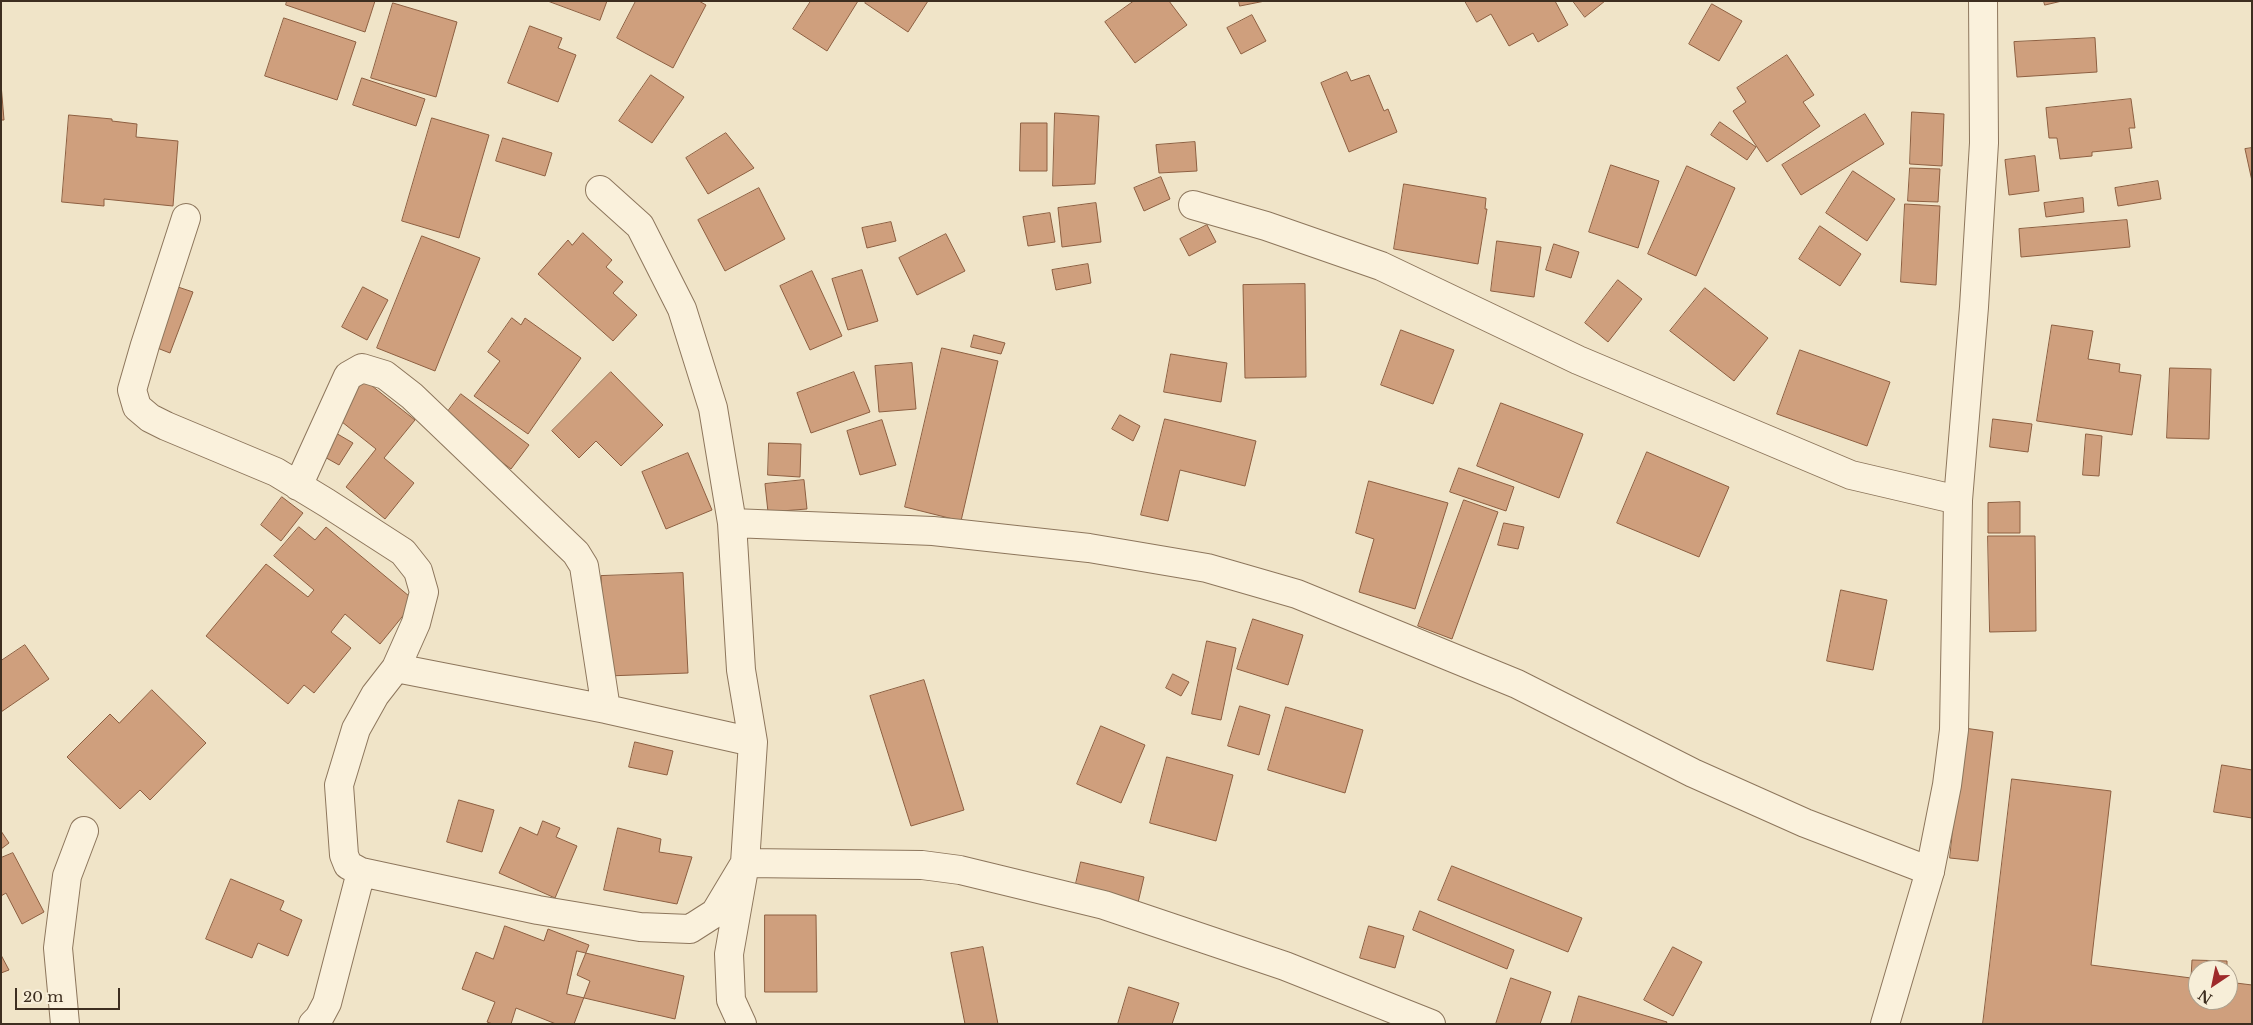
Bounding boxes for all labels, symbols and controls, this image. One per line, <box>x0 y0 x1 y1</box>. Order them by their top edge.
north arrow <box>2188 960 2238 1010</box>
scale bar <box>18 978 122 1010</box>
text: N <box>2195 985 2216 1008</box>
text: 20 m <box>23 987 63 1006</box>

